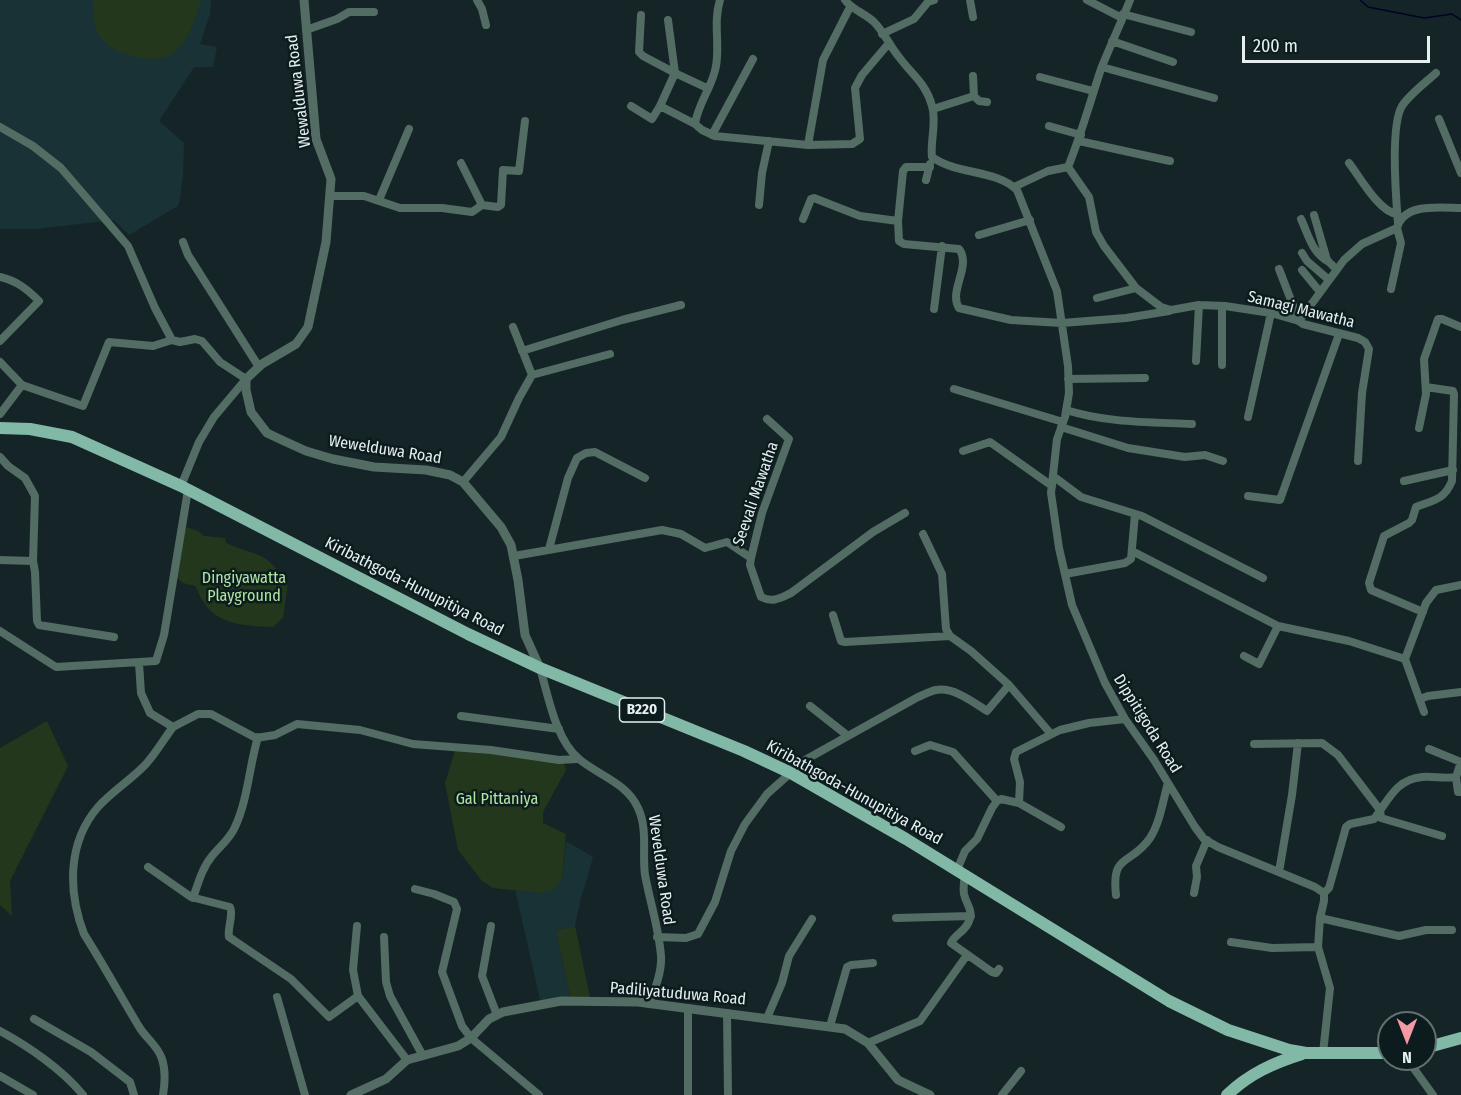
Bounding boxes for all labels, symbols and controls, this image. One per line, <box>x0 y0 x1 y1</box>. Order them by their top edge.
scale bar <box>1245 24 1432 62</box>
street label: Wewalduwa Road <box>283 33 315 149</box>
text: 200 m <box>1253 35 1298 57</box>
street label: Samagi Mawatha <box>1245 287 1357 333</box>
street label: Wewelduwa Road <box>327 432 443 468</box>
street label: Seevali Mawatha <box>729 439 783 549</box>
street label: Kiribathgoda-Hunupitiya Road <box>321 533 507 641</box>
park label: Dingiyawatta Playground <box>202 569 286 607</box>
street label: Dippitigoda Road <box>1109 671 1185 777</box>
road number: B220 <box>620 698 664 722</box>
street label: Kiribathgoda-Hunupitiya Road <box>763 737 945 849</box>
park label: Gal Pittaniya <box>456 790 538 810</box>
street label: Wevelduwa Road <box>644 814 678 926</box>
street label: Padiliyatuduwa Road <box>609 978 747 1010</box>
north arrow <box>1377 1011 1437 1071</box>
text: N <box>1402 1048 1412 1067</box>

